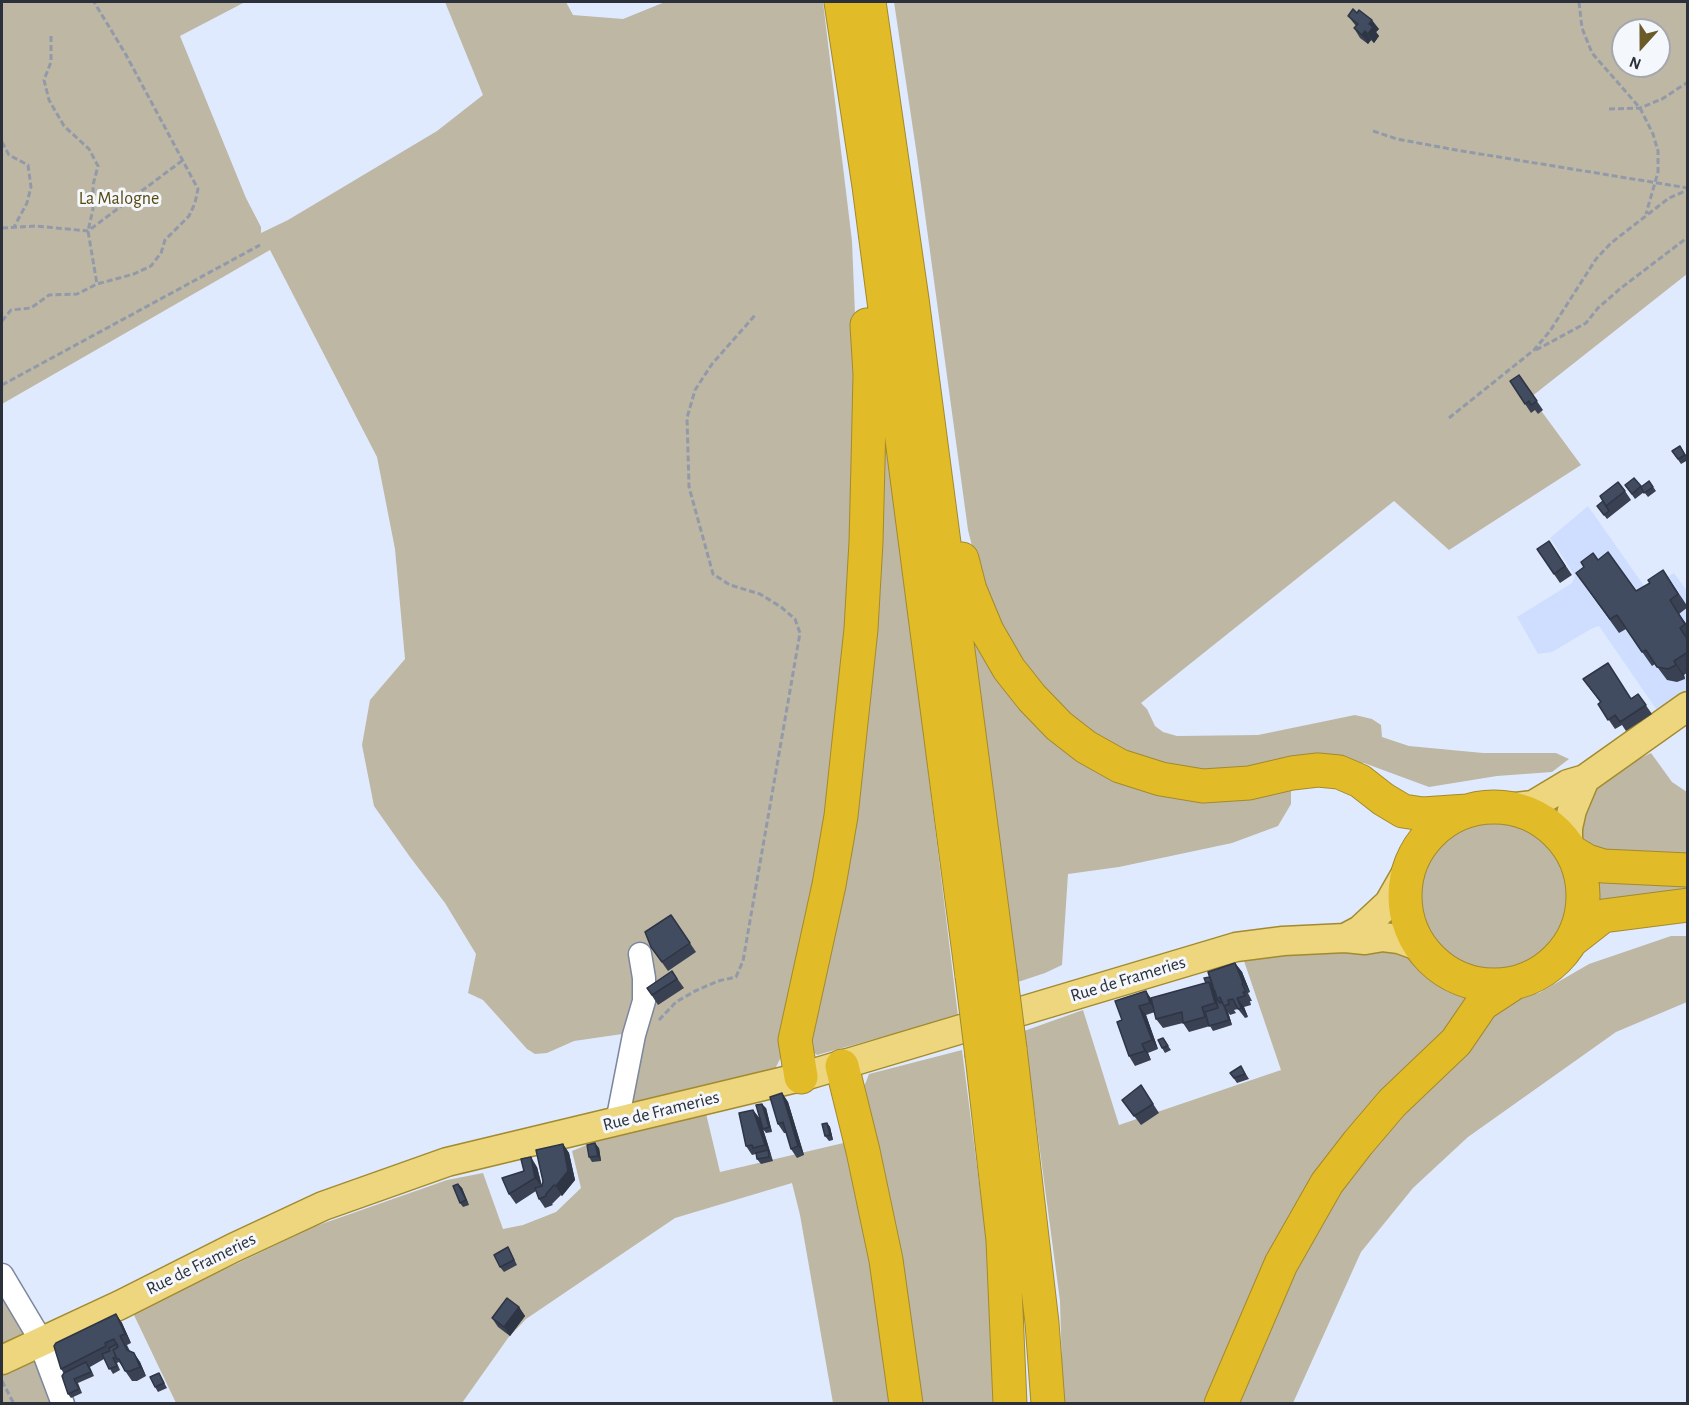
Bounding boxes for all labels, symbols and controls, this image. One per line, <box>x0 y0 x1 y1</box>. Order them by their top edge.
north arrow <box>1611 18 1671 78</box>
text: N <box>1627 53 1643 72</box>
park label: La Malogne <box>79 188 159 210</box>
street label: Rue de Frameries <box>1068 951 1188 1007</box>
street label: Rue de Frameries <box>600 1086 722 1136</box>
street label: Rue de Frameries <box>143 1228 259 1300</box>

